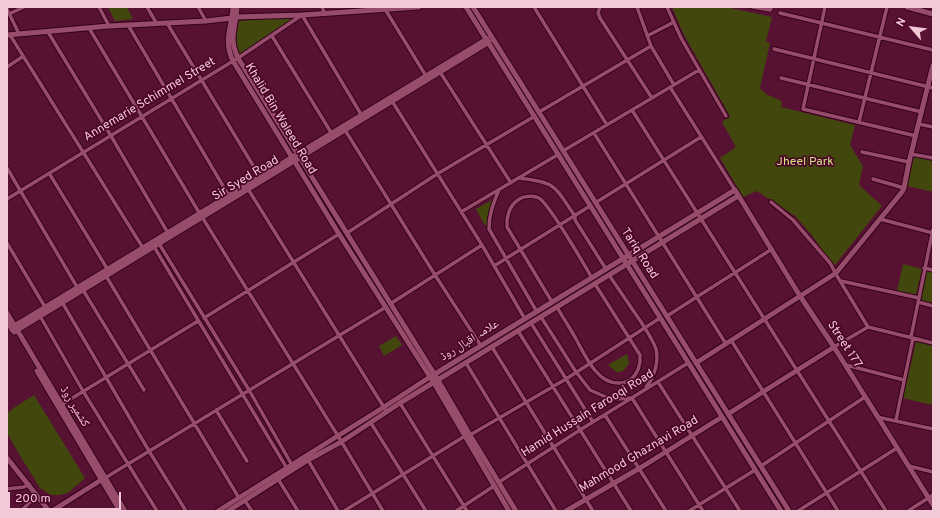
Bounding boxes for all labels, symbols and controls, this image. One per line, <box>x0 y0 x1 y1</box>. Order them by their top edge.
north arrow <box>892 8 932 48</box>
text: N <box>893 16 909 29</box>
street label: Annemarie Schimmel Street <box>82 55 218 145</box>
street label: Khalid Bin Waleed Road <box>241 61 319 177</box>
street label: Sir Syed Road <box>210 154 282 204</box>
park label: Jheel Park <box>776 156 834 170</box>
street label: Tariq Road <box>617 226 661 282</box>
street label: علامہ اقبال روڈ <box>438 317 502 365</box>
street label: Street 177 <box>823 319 865 371</box>
street label: Hamid Hussain Farooqi Road <box>519 367 657 461</box>
street label: کشمیر روڈ <box>56 384 92 430</box>
street label: Mahmood Ghaznavi Road <box>577 414 701 496</box>
scale bar <box>10 484 123 510</box>
text: 200 m <box>15 491 51 507</box>

